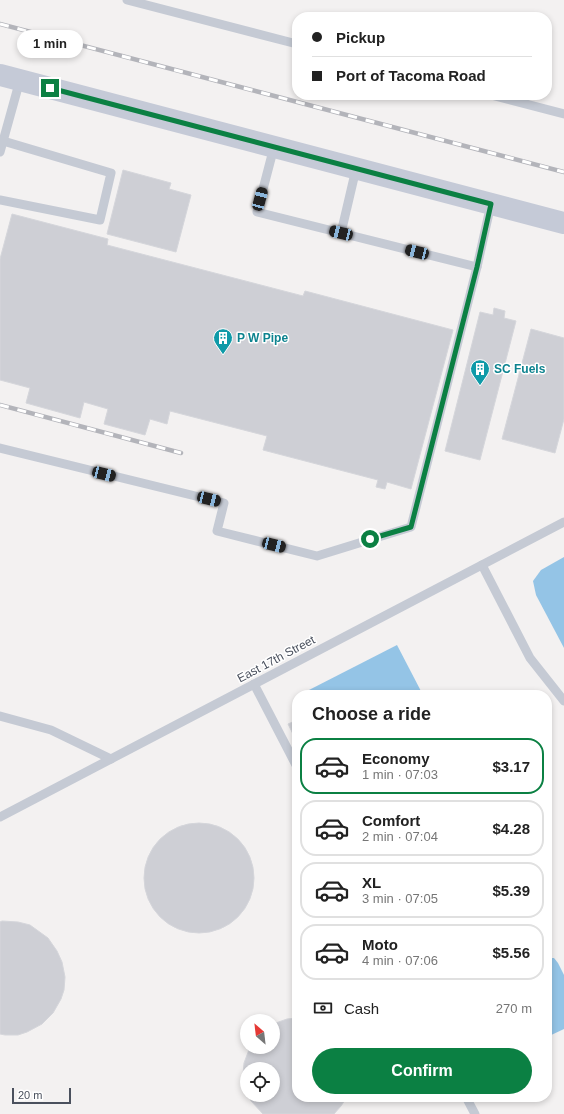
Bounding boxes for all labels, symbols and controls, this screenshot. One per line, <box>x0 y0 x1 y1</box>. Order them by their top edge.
text: Pickup <box>336 29 385 46</box>
callout: 1 min <box>17 30 83 58</box>
text: 1 min <box>33 36 67 51</box>
text: Port of Tacoma Road <box>336 67 486 84</box>
route end <box>41 79 59 97</box>
car <box>251 186 269 212</box>
car <box>328 224 354 242</box>
car <box>404 243 430 261</box>
building icon: P W Pipe <box>212 327 234 355</box>
place label: P W Pipe <box>237 331 288 345</box>
building icon: SC Fuels <box>469 358 491 386</box>
place label: SC Fuels <box>494 362 546 376</box>
car <box>91 465 117 483</box>
car <box>196 490 222 508</box>
route start <box>361 530 379 548</box>
car <box>261 536 287 554</box>
street label: East 17th Street <box>235 632 318 685</box>
text: Choose a ride <box>312 704 431 724</box>
icon: car <box>314 748 350 784</box>
text: Economy <box>362 750 430 767</box>
text: $3.17 <box>492 758 530 775</box>
text: 1 min · 07:03 <box>362 767 438 782</box>
icon: car <box>314 810 350 846</box>
text: Comfort <box>362 812 420 829</box>
text: $4.28 <box>492 820 530 837</box>
text: 2 min · 07:04 <box>362 829 438 844</box>
icon: car <box>314 872 350 908</box>
text: XL <box>362 874 381 891</box>
text: $5.39 <box>492 882 530 899</box>
text: 3 min · 07:05 <box>362 891 438 906</box>
icon: car <box>314 934 350 970</box>
text: Moto <box>362 936 398 953</box>
text: $5.56 <box>492 944 530 961</box>
text: 4 min · 07:06 <box>362 953 438 968</box>
icon: cash <box>312 997 334 1019</box>
text: Cash <box>344 1000 379 1017</box>
text: 270 m <box>496 1001 532 1016</box>
north arrow <box>240 1014 280 1054</box>
map controls <box>240 1014 280 1102</box>
button: Confirm <box>312 1048 532 1094</box>
button: locate <box>240 1062 280 1102</box>
scale bar <box>12 1086 71 1105</box>
text: 20 m <box>18 1089 42 1101</box>

